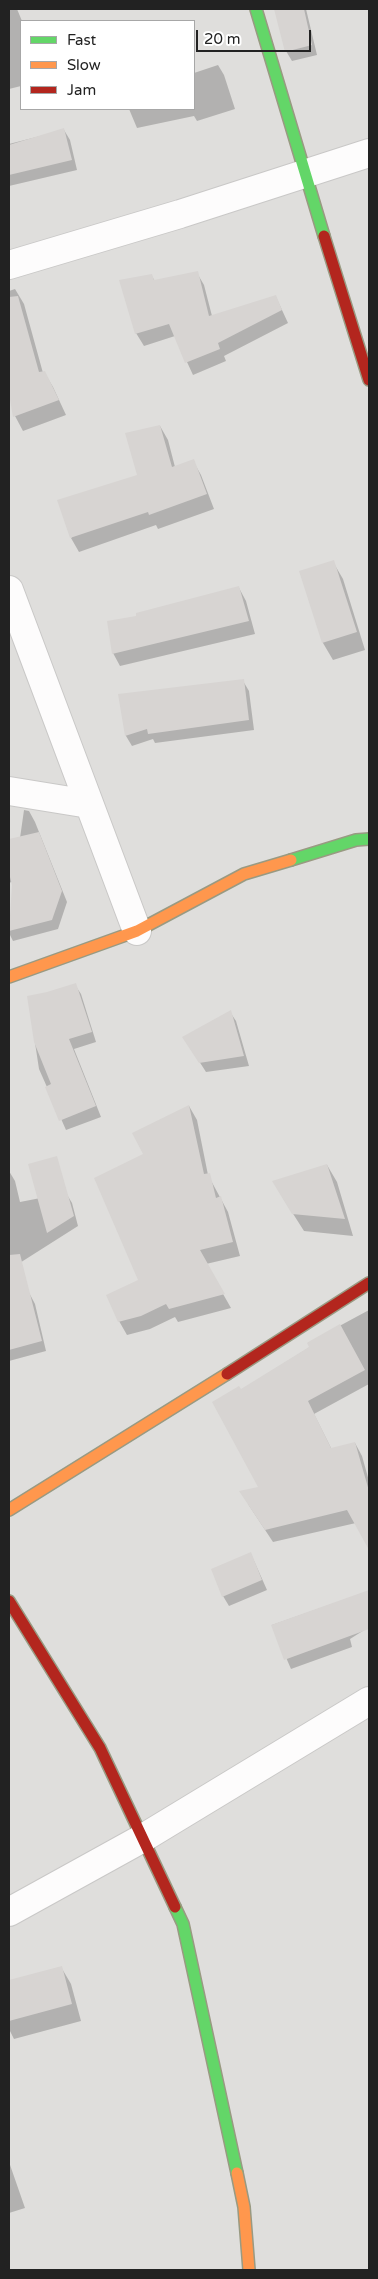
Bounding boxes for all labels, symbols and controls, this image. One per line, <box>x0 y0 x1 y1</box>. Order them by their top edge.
legend <box>20 20 195 110</box>
scale bar <box>198 20 313 52</box>
text: 20 m <box>204 30 241 48</box>
text: Fast <box>67 31 96 49</box>
text: Slow <box>67 56 101 74</box>
text: Jam <box>67 81 96 99</box>

